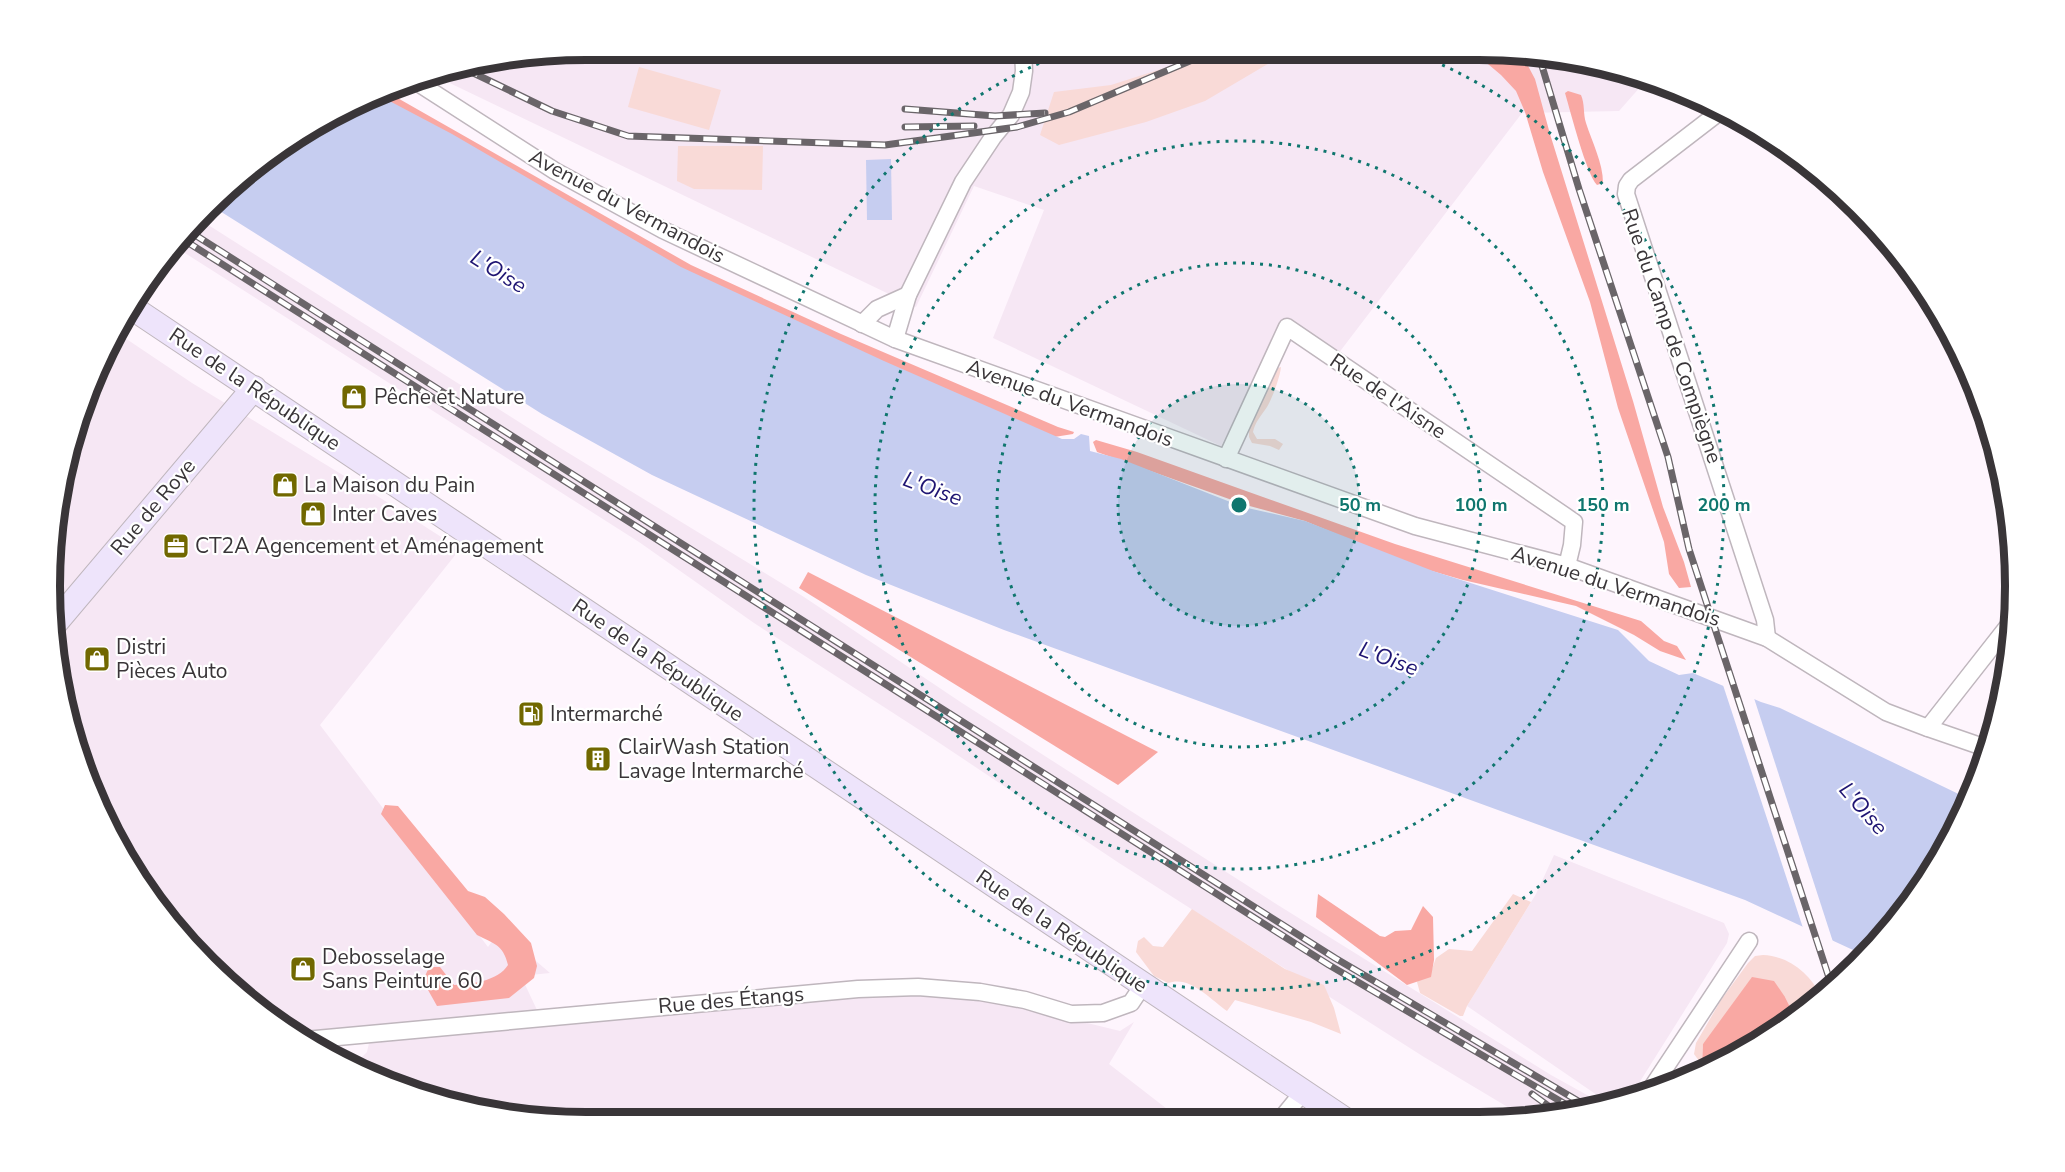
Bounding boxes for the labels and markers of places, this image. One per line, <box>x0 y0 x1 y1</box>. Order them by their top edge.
shop icon: Pêche et Nature <box>339 382 369 412</box>
place label: Pêche et Nature <box>374 383 524 411</box>
shop icon: La Maison du Pain <box>270 470 300 500</box>
place label: La Maison du Pain <box>304 471 475 499</box>
centre of rings <box>1229 495 1249 515</box>
shop icon: Inter Caves <box>298 499 328 529</box>
place label: Inter Caves <box>332 500 437 528</box>
office icon: CT2A Agencement et Aménagement <box>161 531 191 561</box>
place label: CT2A Agencement et Aménagement <box>195 532 544 560</box>
place label: Distri Pièces Auto <box>116 633 228 685</box>
shop icon: Distri Pièces Auto <box>82 644 112 674</box>
fuel station icon: Intermarché <box>516 699 546 729</box>
place label: Intermarché <box>550 700 663 728</box>
place label: ClairWash Station Lavage Intermarché <box>618 733 804 785</box>
building icon: ClairWash Station Lavage Intermarché <box>583 744 613 774</box>
place label: Debosselage Sans Peinture 60 <box>322 943 483 995</box>
shop icon: Debosselage Sans Peinture 60 <box>288 954 318 984</box>

